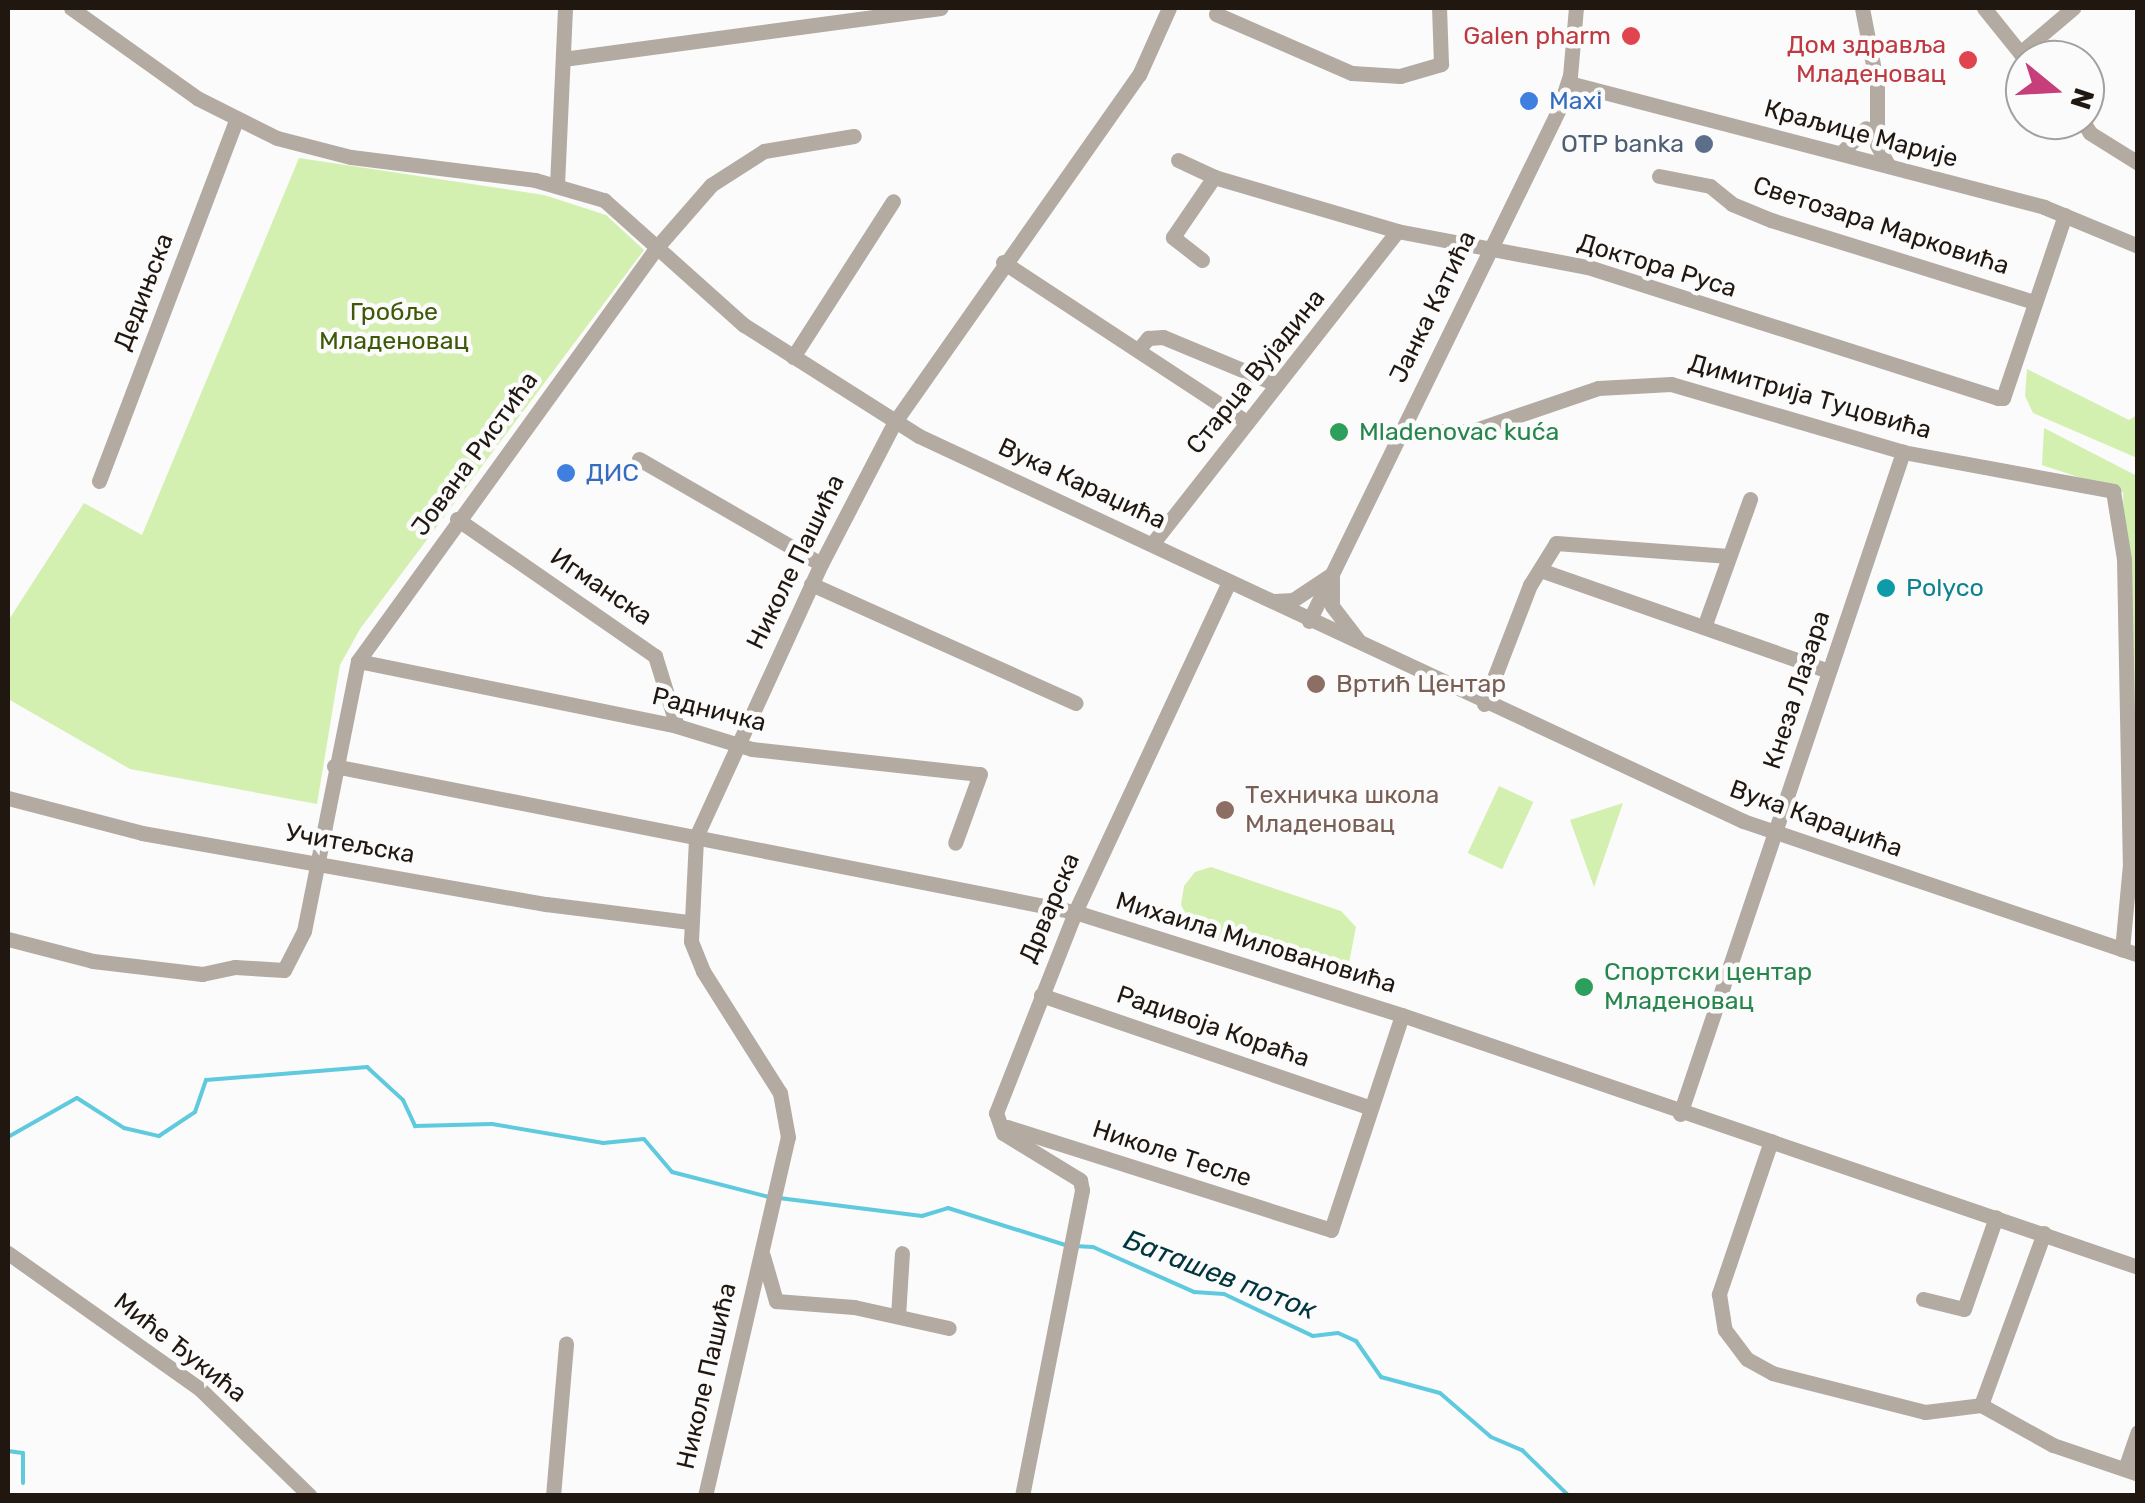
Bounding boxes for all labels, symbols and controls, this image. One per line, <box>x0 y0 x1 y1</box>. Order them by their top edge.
place label: Galen pharm <box>1463 21 1611 51</box>
marker: Galen pharm <box>1620 25 1642 47</box>
place label: Дом здравља Младеновац <box>1787 31 1946 90</box>
north arrow <box>2005 40 2105 140</box>
marker: Дом здравља Младеновац <box>1955 47 1981 73</box>
text: N <box>2063 84 2101 113</box>
place label: Maxi <box>1549 86 1602 116</box>
marker: Maxi <box>1518 90 1540 112</box>
street label: Краљице Марије <box>1761 94 1961 174</box>
place label: OTP banka <box>1561 129 1684 159</box>
marker: OTP banka <box>1693 133 1715 155</box>
street label: Светозара Марковића <box>1749 170 2013 282</box>
street label: Јанка Катића <box>1383 226 1483 388</box>
street label: Доктора Руса <box>1574 228 1740 304</box>
street label: Дедињска <box>108 229 180 355</box>
street label: Старца Вујадина <box>1180 284 1332 460</box>
park label: Гробље Младеновац <box>319 298 469 357</box>
street label: Димитрија Туцовића <box>1685 348 1935 446</box>
street label: Јована Ристића <box>405 366 545 542</box>
place label: Mladenovac kuća <box>1359 417 1559 447</box>
marker: Mladenovac kuća <box>1328 421 1350 443</box>
street label: Вука Караџића <box>993 432 1171 536</box>
place label: ДИС <box>586 458 639 488</box>
marker: ДИС <box>555 462 577 484</box>
street label: Николе Пашића <box>741 470 851 654</box>
street label: Игманска <box>544 542 658 632</box>
place label: Polyco <box>1906 573 1984 603</box>
marker: Polyco <box>1875 577 1897 599</box>
street label: Кнеза Лазара <box>1757 607 1837 773</box>
place label: Вртић Центар <box>1336 669 1506 699</box>
marker: Вртић Центар <box>1305 673 1327 695</box>
street label: Радничка <box>649 681 769 739</box>
street label: Вука Караџића <box>1726 774 1906 864</box>
place label: Техничка школа Младеновац <box>1245 781 1439 840</box>
marker: Техничка школа Младеновац <box>1214 799 1236 821</box>
street label: Учитељска <box>283 818 417 870</box>
street label: Дрварска <box>1013 849 1087 967</box>
street label: Михаила Миловановића <box>1112 886 1400 1000</box>
place label: Спортски центар Младеновац <box>1604 958 1812 1017</box>
marker: Спортски центар Младеновац <box>1573 976 1595 998</box>
street label: Радивоја Кораћа <box>1112 980 1314 1074</box>
street label: Николе Тесле <box>1089 1114 1255 1194</box>
water label: Баташев поток <box>1119 1223 1321 1327</box>
street label: Николе Пашића <box>671 1280 743 1472</box>
street label: Миће Ђукића <box>108 1287 252 1409</box>

